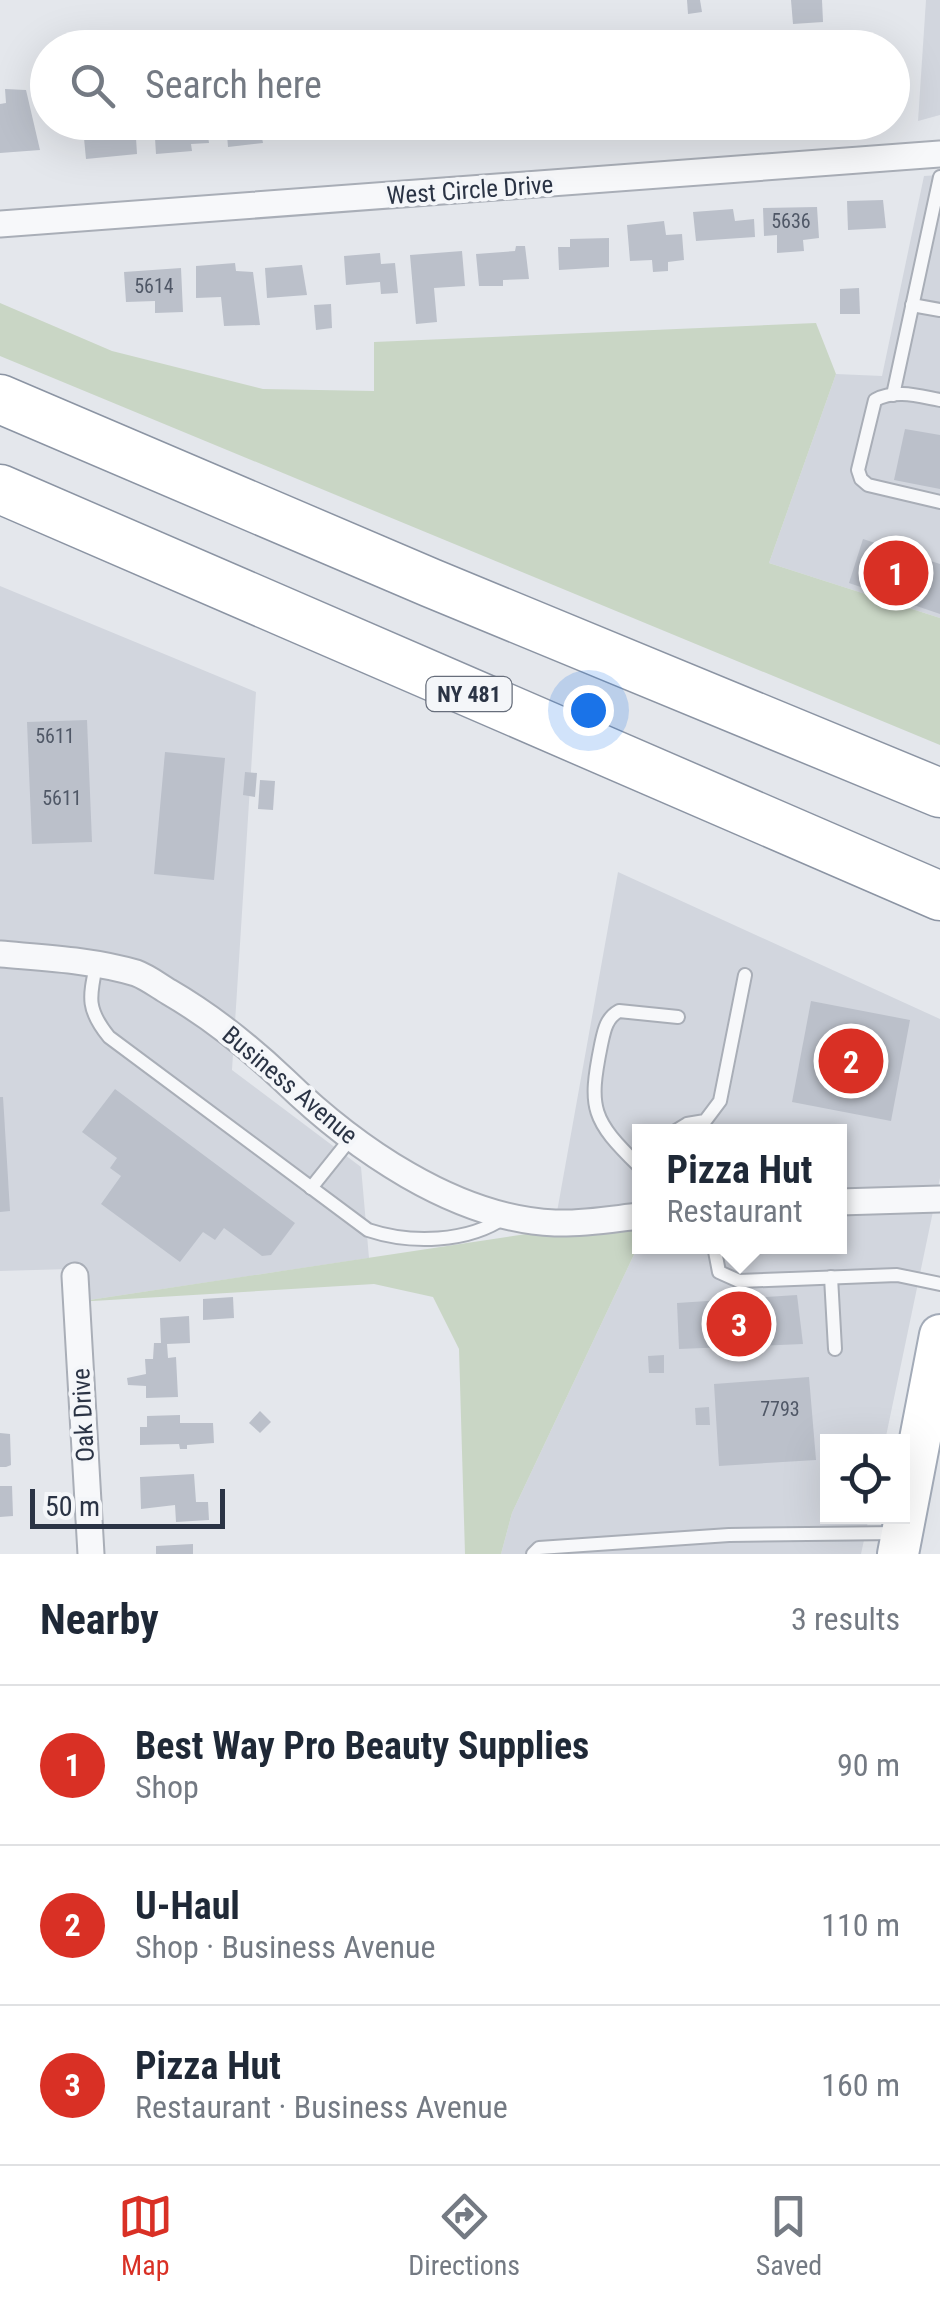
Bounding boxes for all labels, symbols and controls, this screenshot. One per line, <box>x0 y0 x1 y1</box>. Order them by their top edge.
search box <box>30 30 910 140</box>
icon: search <box>65 58 120 113</box>
text: Search here <box>145 63 322 107</box>
street label: West Circle Drive <box>386 170 554 210</box>
house number: 5636 <box>771 209 811 233</box>
house number: 5614 <box>134 274 174 298</box>
pin: 1 <box>864 536 928 610</box>
road number: NY 481 <box>426 677 512 711</box>
your location <box>563 685 614 736</box>
house number: 5611 <box>35 724 75 748</box>
house number: 5611 <box>42 786 82 810</box>
street label: Business Avenue <box>217 1020 363 1150</box>
pin: 2 <box>818 1024 884 1098</box>
popup <box>632 1124 847 1254</box>
text: Pizza Hut <box>667 1148 812 1192</box>
text: Restaurant <box>667 1192 803 1230</box>
pin: 3 <box>706 1286 772 1362</box>
street label: Oak Drive <box>66 1367 100 1463</box>
house number: 7793 <box>760 1397 800 1421</box>
map controls <box>820 1434 910 1524</box>
button: locate <box>820 1434 910 1524</box>
scale bar <box>30 1484 225 1528</box>
text: 50 m <box>45 1490 100 1523</box>
text: Nearby <box>40 1595 159 1644</box>
text: 3 results <box>791 1600 900 1638</box>
text: Best Way Pro Beauty Supplies <box>135 1724 589 1768</box>
text: 1 <box>64 1746 81 1784</box>
text: 90 m <box>837 1746 900 1784</box>
text: Shop <box>135 1768 199 1806</box>
text: U-Haul <box>135 1884 240 1928</box>
text: 2 <box>64 1906 81 1944</box>
text: 110 m <box>821 1906 900 1944</box>
text: Shop · Business Avenue <box>135 1928 435 1966</box>
text: Pizza Hut <box>135 2044 281 2088</box>
text: 3 <box>64 2066 81 2104</box>
text: 160 m <box>821 2066 900 2104</box>
text: Restaurant · Business Avenue <box>135 2088 508 2126</box>
tab: Map <box>118 2189 173 2282</box>
tab: Directions <box>408 2189 520 2282</box>
tab: Saved <box>756 2189 822 2282</box>

